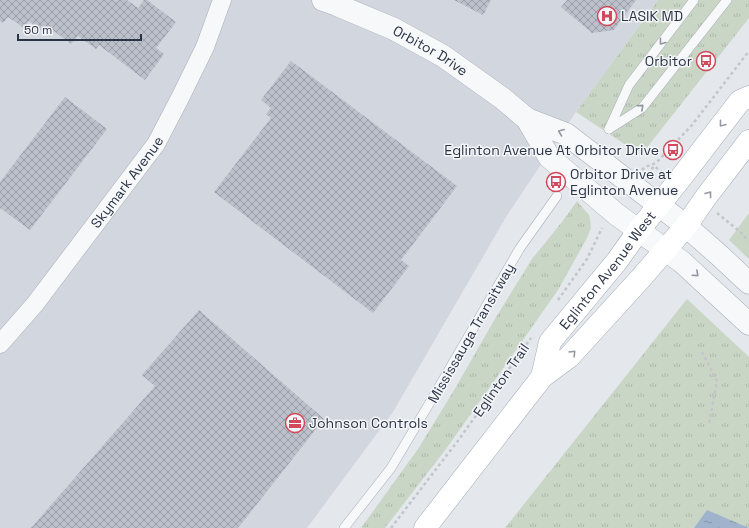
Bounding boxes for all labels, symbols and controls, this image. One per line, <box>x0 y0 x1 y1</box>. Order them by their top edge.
hospital icon: LASIK MD <box>596 5 618 27</box>
place label: LASIK MD <box>621 7 683 25</box>
scale bar <box>18 16 141 42</box>
street label: Orbitor Drive <box>390 21 471 80</box>
text: 50 m <box>24 22 52 38</box>
one-way arrow <box>660 37 667 44</box>
bus stop icon: Orbitor <box>695 50 717 72</box>
place label: Orbitor <box>645 52 692 70</box>
one-way arrow <box>636 105 644 112</box>
one-way arrow <box>720 120 727 127</box>
one-way arrow <box>557 128 564 136</box>
street label: Skymark Avenue <box>87 133 167 232</box>
bus stop icon: Eglinton Avenue At Orbitor Drive <box>662 139 684 161</box>
place label: Eglinton Avenue At Orbitor Drive <box>444 141 659 159</box>
place label: Orbitor Drive at Eglinton Avenue <box>570 165 678 199</box>
bus stop icon: Orbitor Drive at Eglinton Avenue <box>545 171 567 193</box>
one-way arrow <box>704 191 711 198</box>
street label: Eglinton Avenue West <box>555 207 660 333</box>
street label: Mississauga Transitway <box>424 260 518 406</box>
one-way arrow <box>691 270 699 277</box>
street label: Eglinton Trail <box>469 340 533 420</box>
one-way arrow <box>568 350 576 358</box>
office icon: Johnson Controls <box>284 412 306 434</box>
place label: Johnson Controls <box>309 414 428 432</box>

